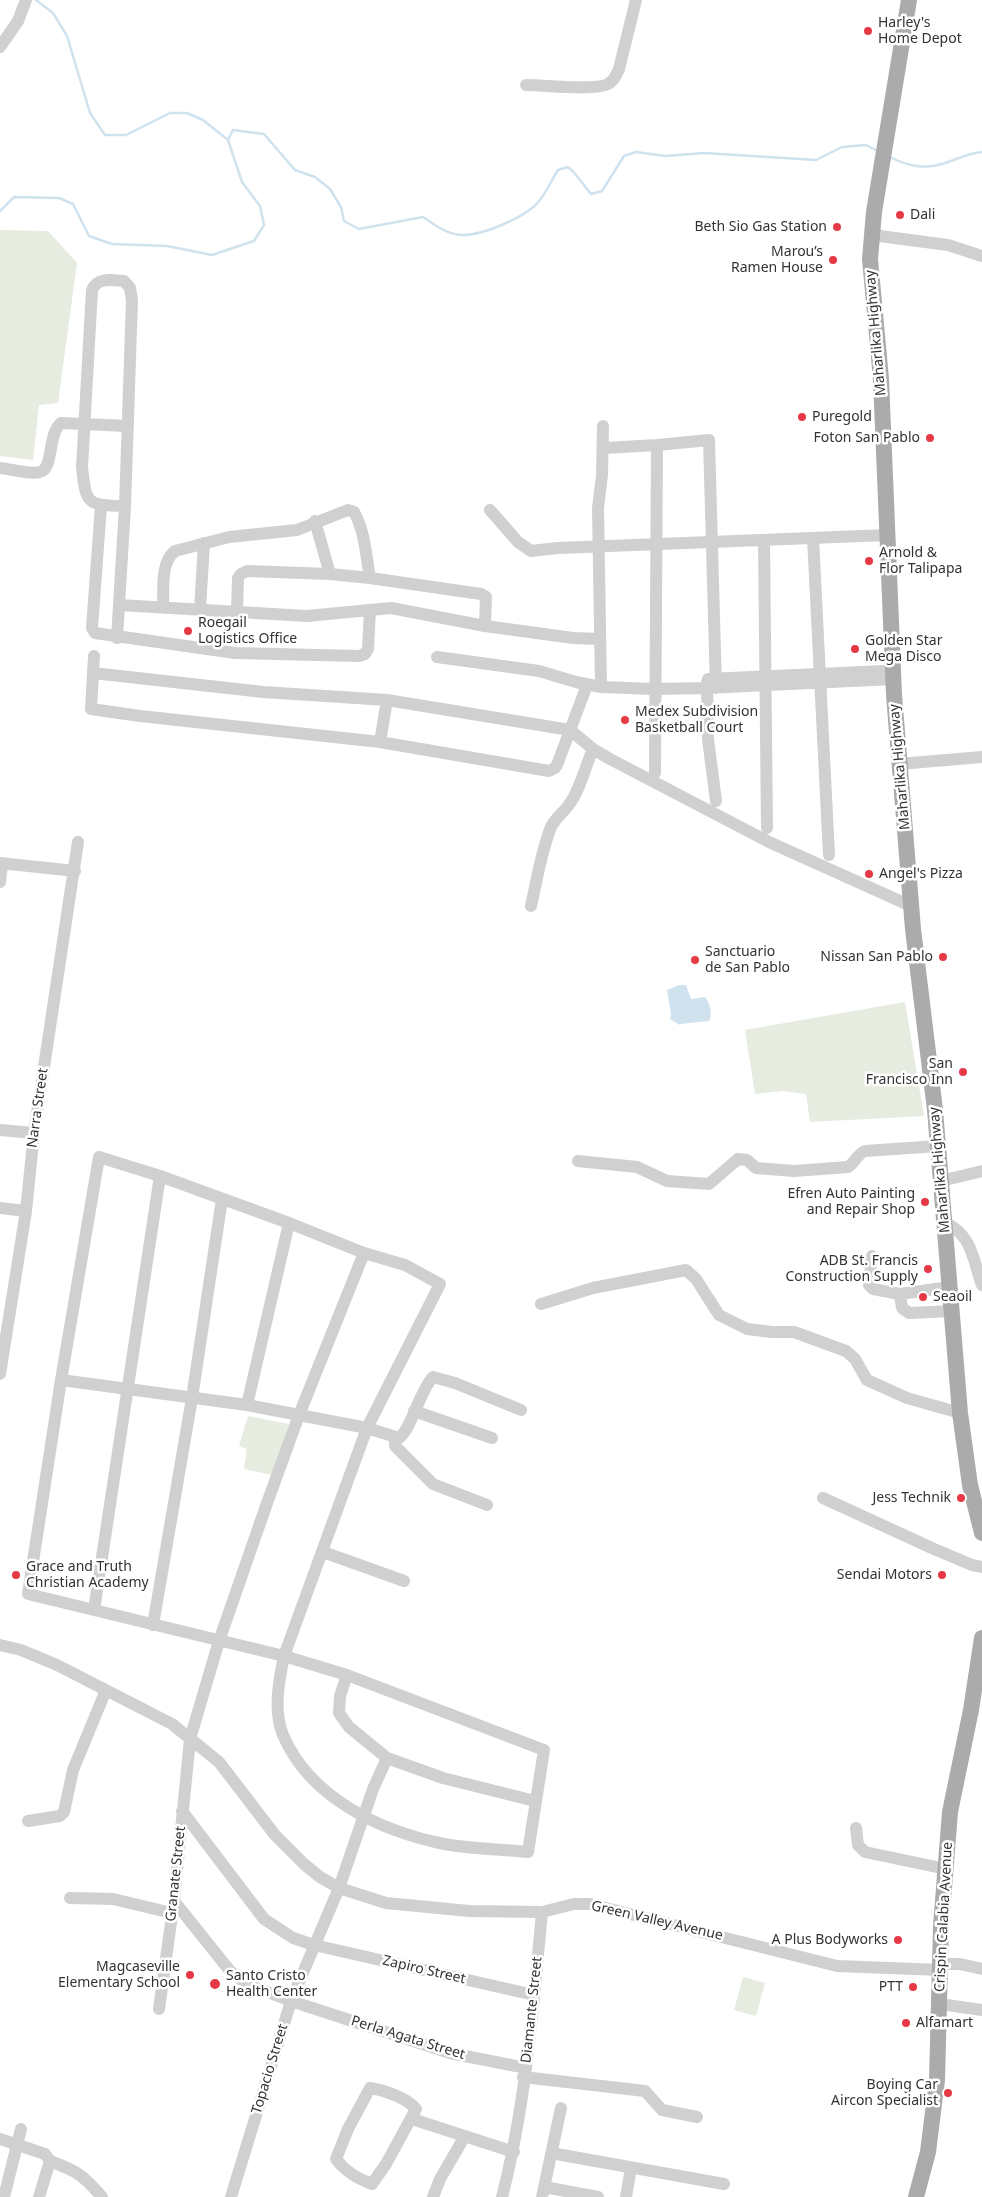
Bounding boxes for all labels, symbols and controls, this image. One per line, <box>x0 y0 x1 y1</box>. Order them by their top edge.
place label: Harley's Home Depot <box>878 15 962 48</box>
marker: Harley's Home Depot <box>862 25 874 37</box>
place label: Dali <box>910 207 935 223</box>
marker: Dali <box>894 209 906 221</box>
place label: Beth Sio Gas Station <box>694 219 827 235</box>
marker: Beth Sio Gas Station <box>831 221 843 233</box>
place label: Marou’s Ramen House <box>731 244 823 276</box>
marker: Marou’s Ramen House <box>827 254 839 266</box>
street label: Maharlika Highway <box>862 269 890 397</box>
place label: Puregold <box>812 409 872 425</box>
marker: Puregold <box>796 411 808 423</box>
place label: Foton San Pablo <box>814 430 920 446</box>
marker: Foton San Pablo <box>924 432 936 444</box>
place label: Arnold & Flor Talipapa <box>879 545 962 578</box>
marker: Arnold & Flor Talipapa <box>863 555 875 567</box>
place label: Roegail Logistics Office <box>198 615 297 648</box>
marker: Roegail Logistics Office <box>182 625 194 637</box>
place label: Golden Star Mega Disco <box>865 633 942 666</box>
marker: Golden Star Mega Disco <box>849 643 861 655</box>
street label: Maharlika Highway <box>886 703 914 831</box>
place label: Medex Subdivision Basketball Court <box>635 704 758 736</box>
marker: Medex Subdivision Basketball Court <box>619 714 631 726</box>
place label: Angel's Pizza <box>879 866 963 882</box>
marker: Angel's Pizza <box>863 868 875 880</box>
place label: Sanctuario de San Pablo <box>705 944 790 976</box>
place label: Nissan San Pablo <box>820 949 933 965</box>
marker: Nissan San Pablo <box>937 951 949 963</box>
marker: Sanctuario de San Pablo <box>689 954 701 966</box>
place label: San Francisco Inn <box>866 1056 953 1088</box>
marker: San Francisco Inn <box>957 1066 969 1078</box>
street label: Narra Street <box>24 1067 52 1149</box>
street label: Maharlika Highway <box>926 1106 954 1234</box>
place label: Efren Auto Painting and Repair Shop <box>787 1186 915 1218</box>
marker: Efren Auto Painting and Repair Shop <box>919 1196 931 1208</box>
place label: ADB St. Francis Construction Supply <box>785 1253 918 1285</box>
marker: ADB St. Francis Construction Supply <box>922 1263 934 1275</box>
place label: Seaoil <box>933 1289 972 1305</box>
marker: Seaoil <box>917 1291 929 1303</box>
place label: Jess Technik <box>872 1490 951 1506</box>
marker: Jess Technik <box>955 1492 967 1504</box>
place label: Grace and Truth Christian Academy <box>26 1559 149 1591</box>
place label: Sendai Motors <box>837 1567 932 1583</box>
marker: Grace and Truth Christian Academy <box>10 1569 22 1581</box>
marker: Sendai Motors <box>936 1569 948 1581</box>
street label: Granate Street <box>163 1826 189 1922</box>
street label: Crispin Calabia Avenue <box>932 1841 956 1993</box>
street label: Green Valley Avenue <box>590 1898 724 1944</box>
place label: A Plus Bodyworks <box>772 1932 888 1948</box>
marker: A Plus Bodyworks <box>892 1934 904 1946</box>
street label: Zapiro Street <box>381 1952 467 1988</box>
street label: Diamante Street <box>518 1956 546 2064</box>
place label: Magcaseville Elementary School <box>58 1959 180 1991</box>
place label: Santo Cristo Health Center <box>226 1968 317 2000</box>
marker: Magcaseville Elementary School <box>184 1969 196 1981</box>
marker: Santo Cristo Health Center <box>208 1977 222 1991</box>
place label: PTT <box>879 1979 903 1995</box>
marker: PTT <box>907 1981 919 1993</box>
street label: Perla Agata Street <box>349 2013 467 2063</box>
place label: Alfamart <box>916 2015 973 2031</box>
marker: Alfamart <box>900 2017 912 2029</box>
street label: Topacio Street <box>248 2022 292 2116</box>
place label: Boying Car Aircon Specialist <box>831 2077 938 2110</box>
marker: Boying Car Aircon Specialist <box>942 2087 954 2099</box>

